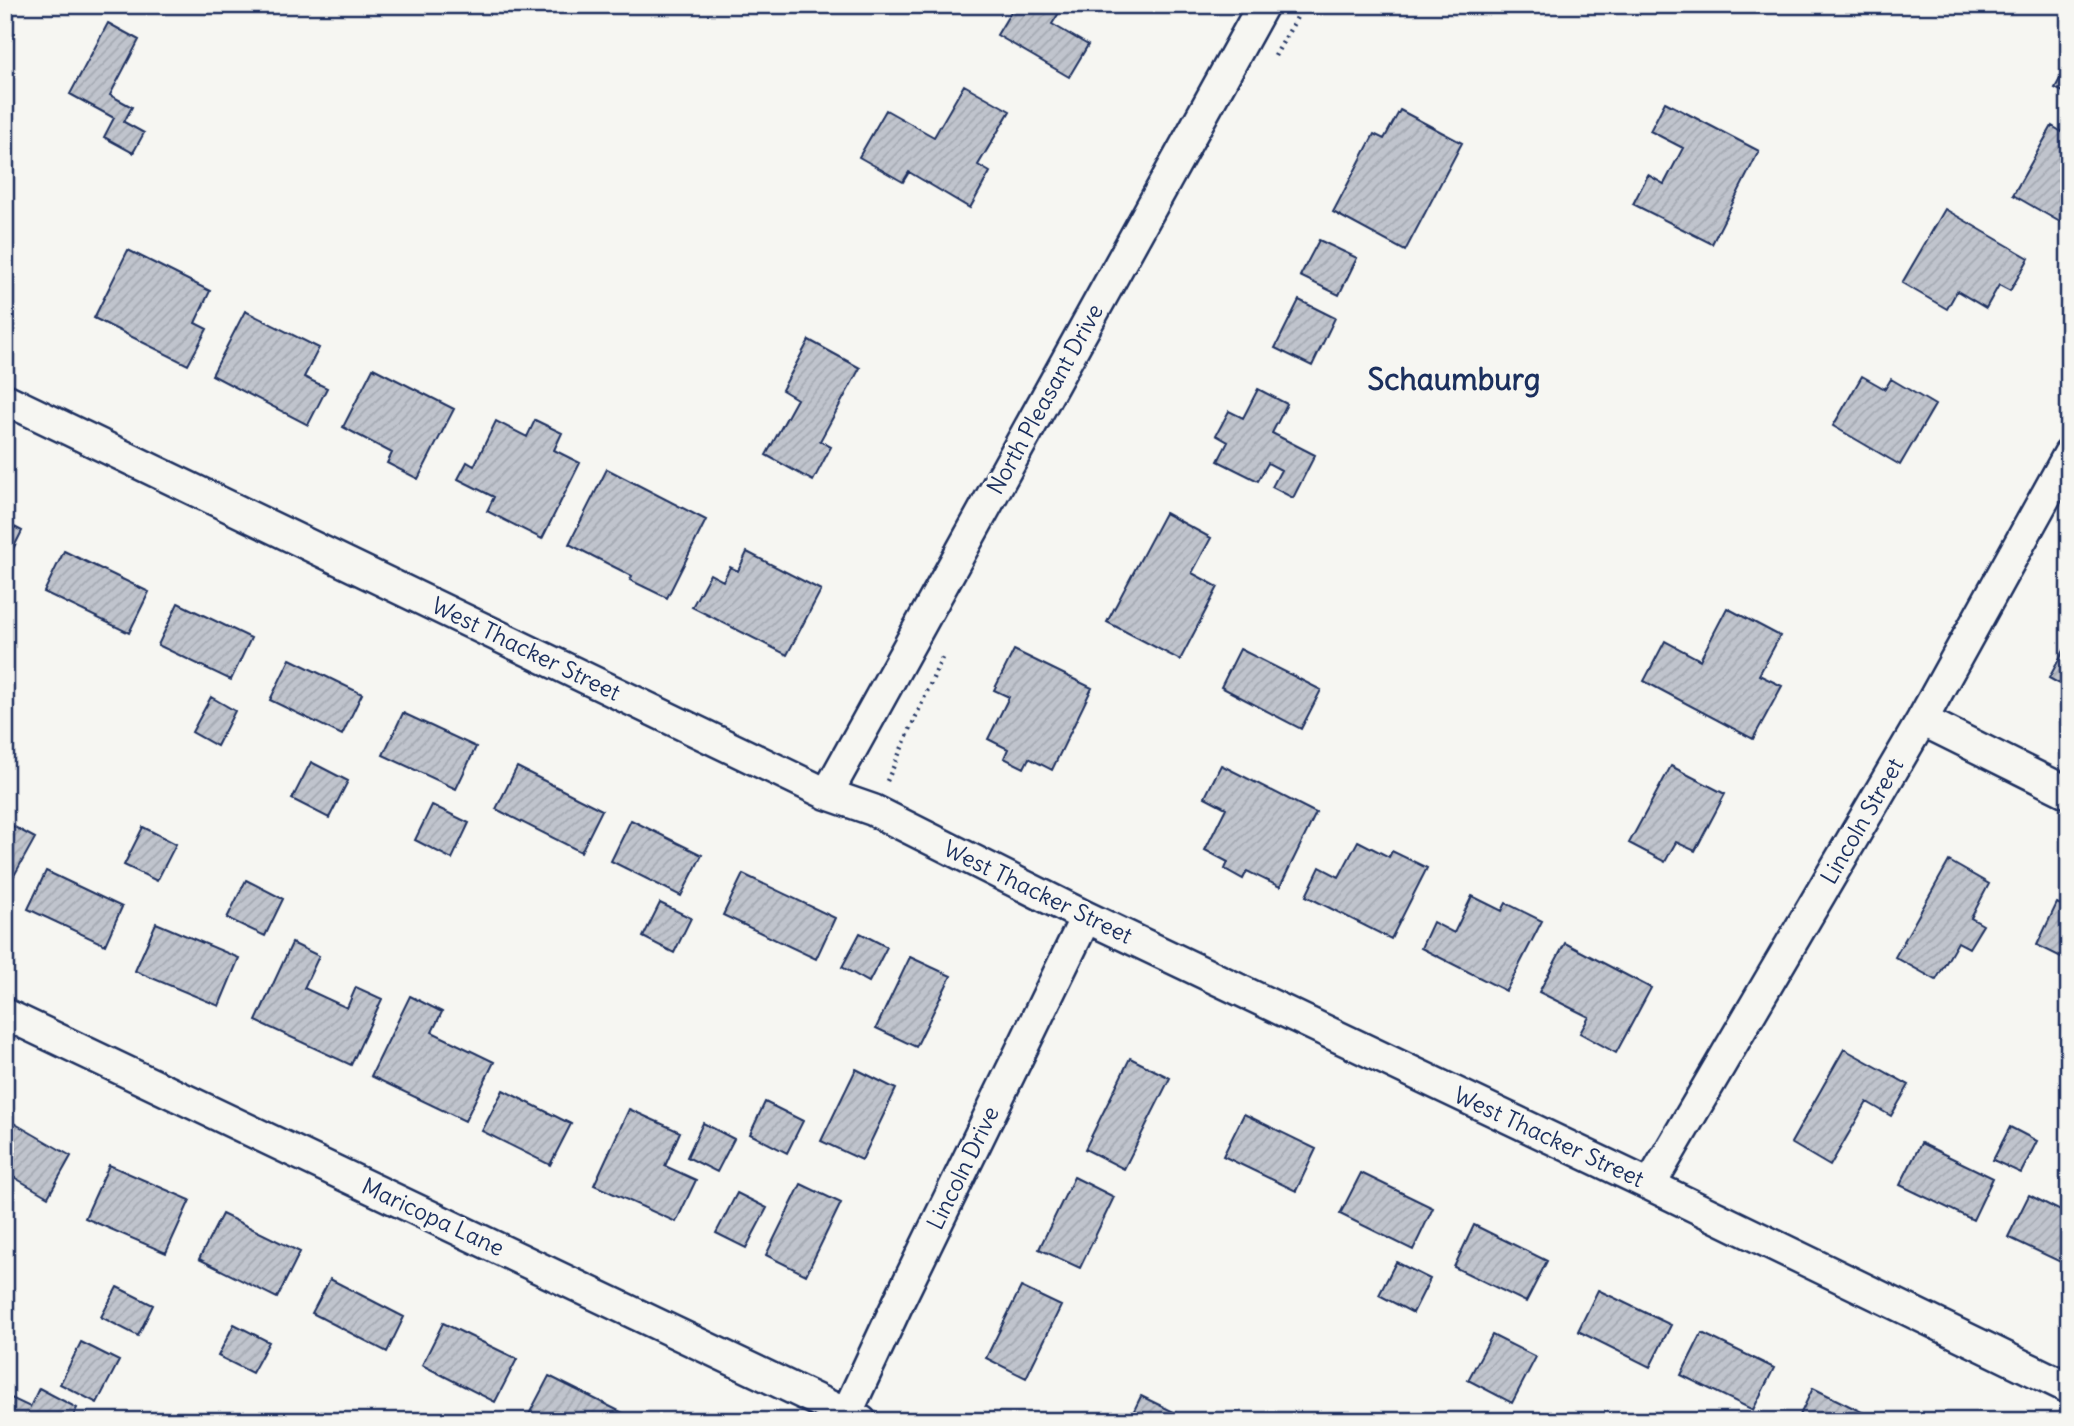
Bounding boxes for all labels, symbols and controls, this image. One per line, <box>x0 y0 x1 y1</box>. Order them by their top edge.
street label: North Pleasant Drive <box>980 298 1109 499</box>
district label: Schaumburg <box>1368 360 1540 398</box>
street label: West Thacker Street <box>427 590 626 707</box>
street label: Lincoln Street <box>1814 752 1909 889</box>
street label: West Thacker Street <box>939 833 1138 950</box>
street label: West Thacker Street <box>1450 1080 1649 1193</box>
street label: Lincoln Drive <box>920 1101 1005 1234</box>
street label: Maricopa Lane <box>358 1171 509 1262</box>

